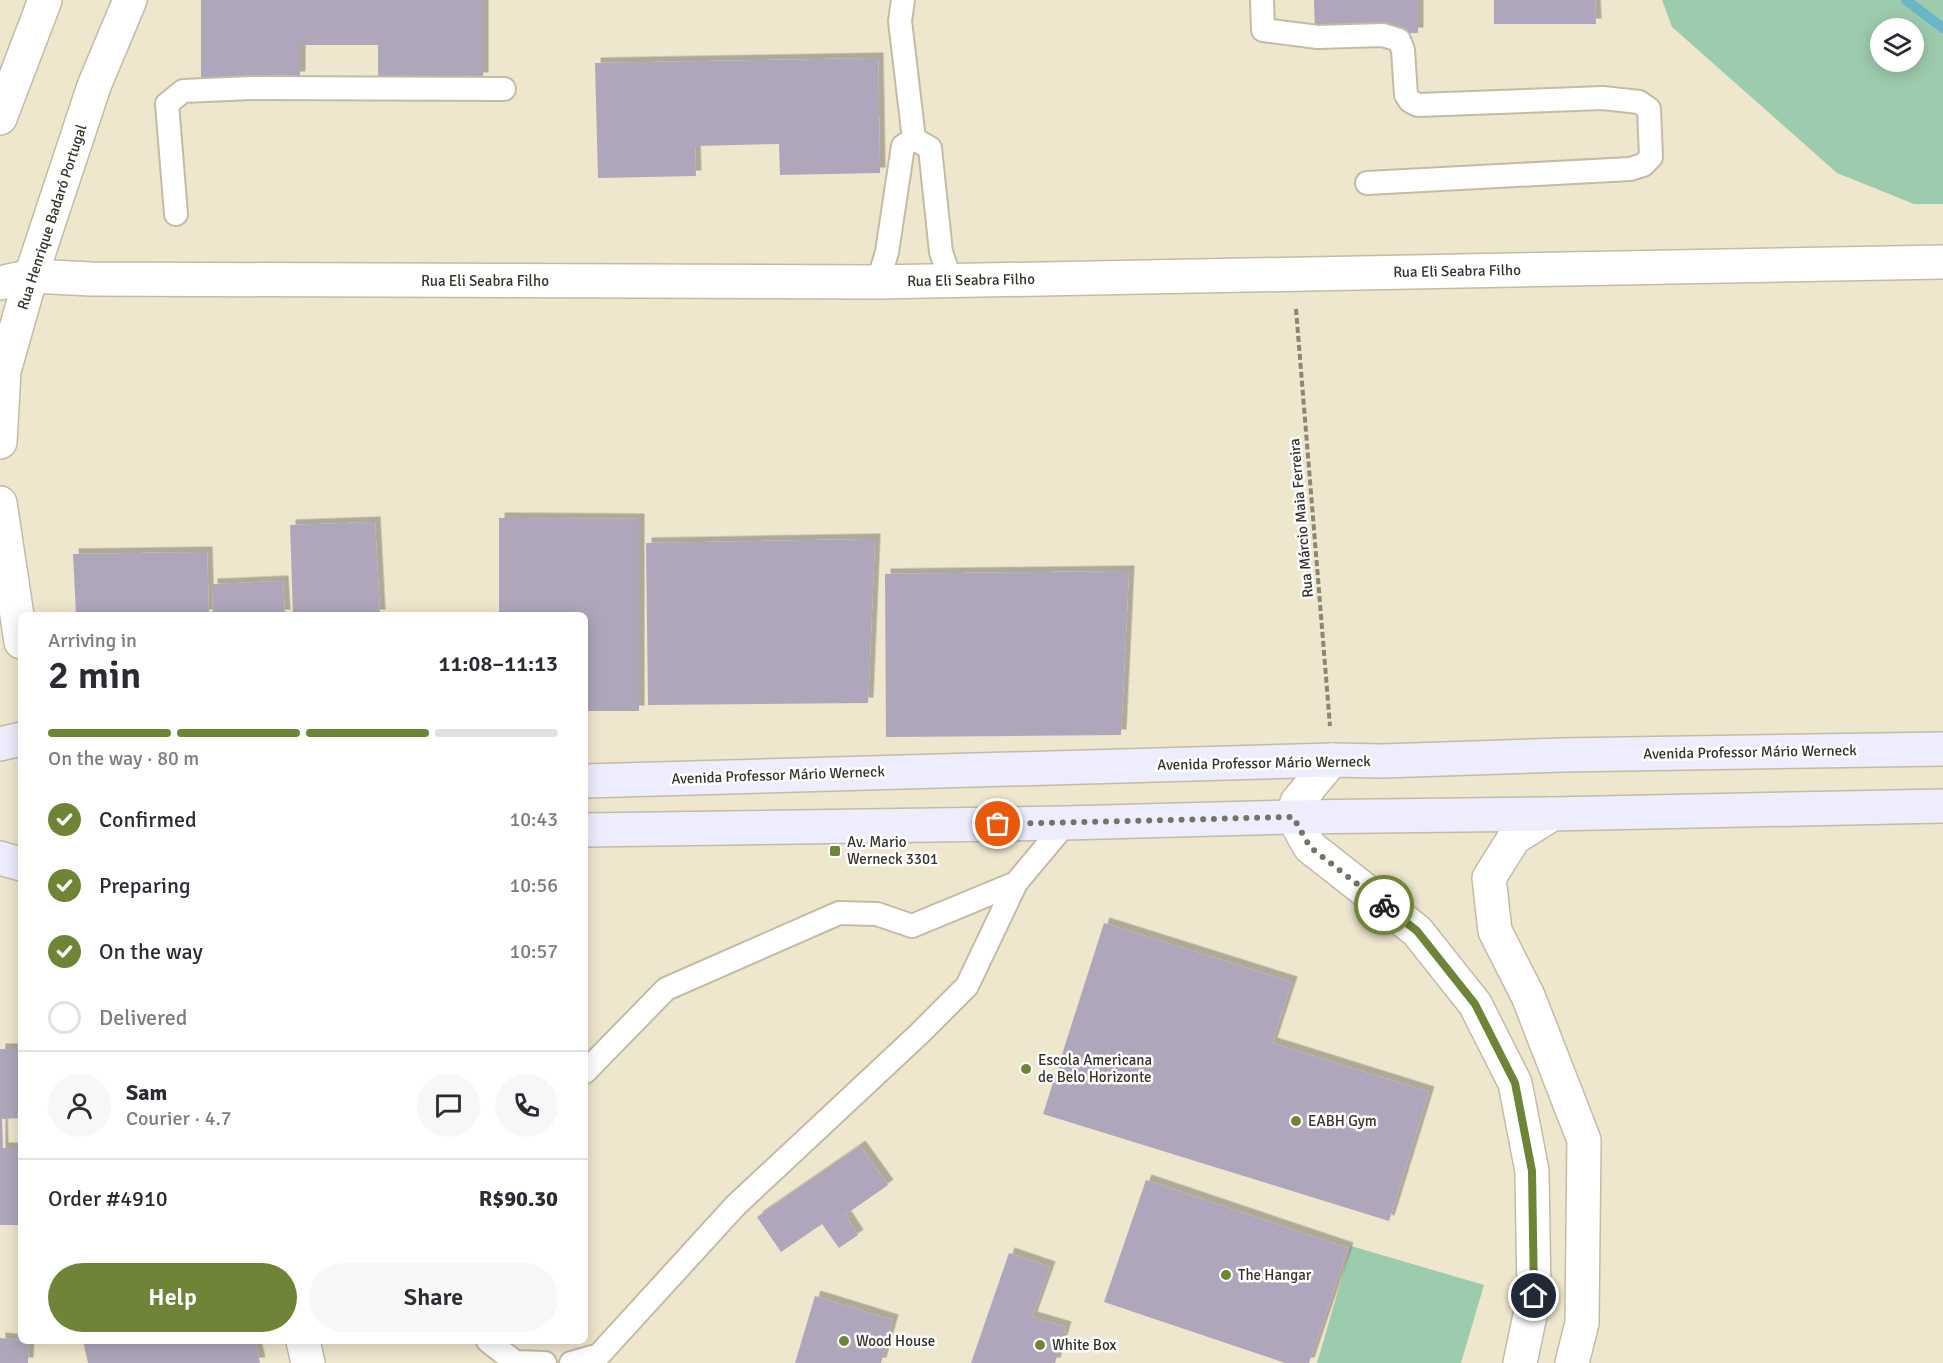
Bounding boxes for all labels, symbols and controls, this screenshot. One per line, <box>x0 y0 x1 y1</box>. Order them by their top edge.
map controls <box>1870 18 1924 72</box>
button: layers <box>1870 18 1924 72</box>
street label: Rua Henrique Badaró Portugal <box>13 122 91 312</box>
street label: Rua Eli Seabra Filho <box>1393 261 1521 281</box>
street label: Rua Eli Seabra Filho <box>907 270 1035 290</box>
street label: Rua Eli Seabra Filho <box>421 272 549 290</box>
street label: Rua Márcio Maia Ferreira <box>1285 437 1317 599</box>
text: Arriving in <box>48 628 137 653</box>
text: 11:08–11:13 <box>439 650 558 677</box>
text: 2 min <box>48 651 141 699</box>
street label: Avenida Professor Mário Werneck <box>1643 741 1857 763</box>
text: On the way · 80 m <box>48 746 199 771</box>
street label: Avenida Professor Mário Werneck <box>1157 752 1371 774</box>
street label: Avenida Professor Mário Werneck <box>671 762 886 788</box>
pin <box>972 798 1023 849</box>
icon: check <box>48 803 81 836</box>
text: Confirmed <box>99 806 197 833</box>
text: 10:43 <box>509 807 558 832</box>
icon: bag <box>981 807 1014 840</box>
place label: Av. Mario Werneck 3301 <box>847 833 938 868</box>
marker: Av. Mario Werneck 3301 <box>828 844 842 858</box>
icon: check <box>48 869 81 902</box>
text: Preparing <box>99 872 191 899</box>
text: 10:56 <box>509 873 558 898</box>
courier <box>1354 875 1414 935</box>
icon: bike <box>1368 889 1401 922</box>
icon: check <box>48 935 81 968</box>
text: On the way <box>99 938 203 965</box>
text: 10:57 <box>509 939 558 964</box>
text: Delivered <box>99 1004 187 1031</box>
place label: Escola Americana de Belo Horizonte <box>1038 1051 1152 1086</box>
marker: Escola Americana de Belo Horizonte <box>1019 1062 1033 1076</box>
button: person <box>48 1074 111 1137</box>
button: chat <box>417 1074 480 1137</box>
button: phone <box>495 1074 558 1137</box>
text: Sam <box>126 1079 167 1106</box>
text: Courier · 4.7 <box>126 1106 232 1131</box>
place label: EABH Gym <box>1308 1112 1377 1130</box>
marker: EABH Gym <box>1289 1114 1303 1128</box>
text: Order #4910 <box>48 1185 168 1212</box>
text: R$90.30 <box>479 1185 558 1212</box>
button: Help <box>48 1263 297 1332</box>
button: Share <box>309 1263 558 1332</box>
place label: The Hangar <box>1238 1266 1312 1284</box>
marker: The Hangar <box>1219 1268 1233 1282</box>
pin <box>1508 1270 1559 1321</box>
icon: home <box>1517 1279 1550 1312</box>
place label: Wood House <box>856 1332 935 1350</box>
marker: Wood House <box>837 1334 851 1348</box>
place label: White Box <box>1052 1336 1116 1354</box>
marker: White Box <box>1033 1338 1047 1352</box>

